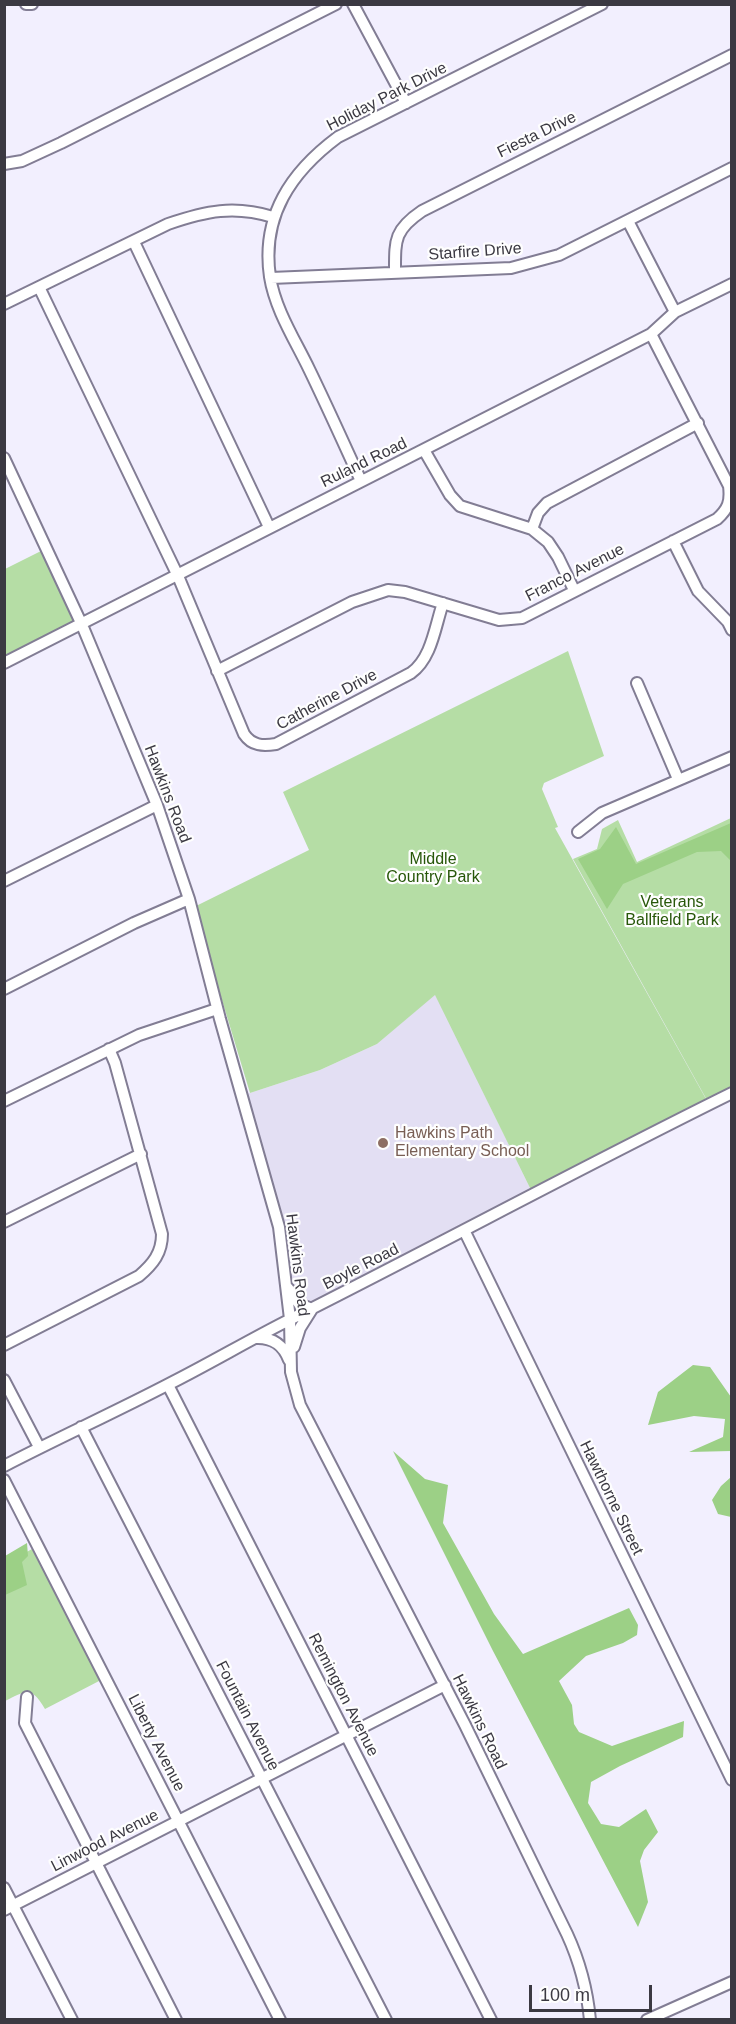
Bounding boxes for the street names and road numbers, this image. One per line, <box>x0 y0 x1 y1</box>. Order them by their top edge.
street label: Holiday Park Drive <box>324 58 450 136</box>
street label: Fiesta Drive <box>494 108 580 162</box>
street label: Starfire Drive <box>428 239 522 265</box>
street label: Ruland Road <box>318 434 410 492</box>
street label: Franco Avenue <box>522 540 628 606</box>
street label: Catherine Drive <box>273 665 381 735</box>
street label: Hawkins Road <box>140 742 194 846</box>
street label: Hawkins Road <box>281 1213 313 1317</box>
street label: Boyle Road <box>320 1240 402 1294</box>
street label: Hawthorne Street <box>575 1438 647 1558</box>
street label: Remington Avenue <box>304 1630 382 1760</box>
street label: Fountain Avenue <box>211 1658 283 1774</box>
street label: Hawkins Road <box>448 1671 510 1773</box>
street label: Liberty Avenue <box>123 1691 189 1795</box>
street label: Linwood Avenue <box>48 1806 162 1876</box>

